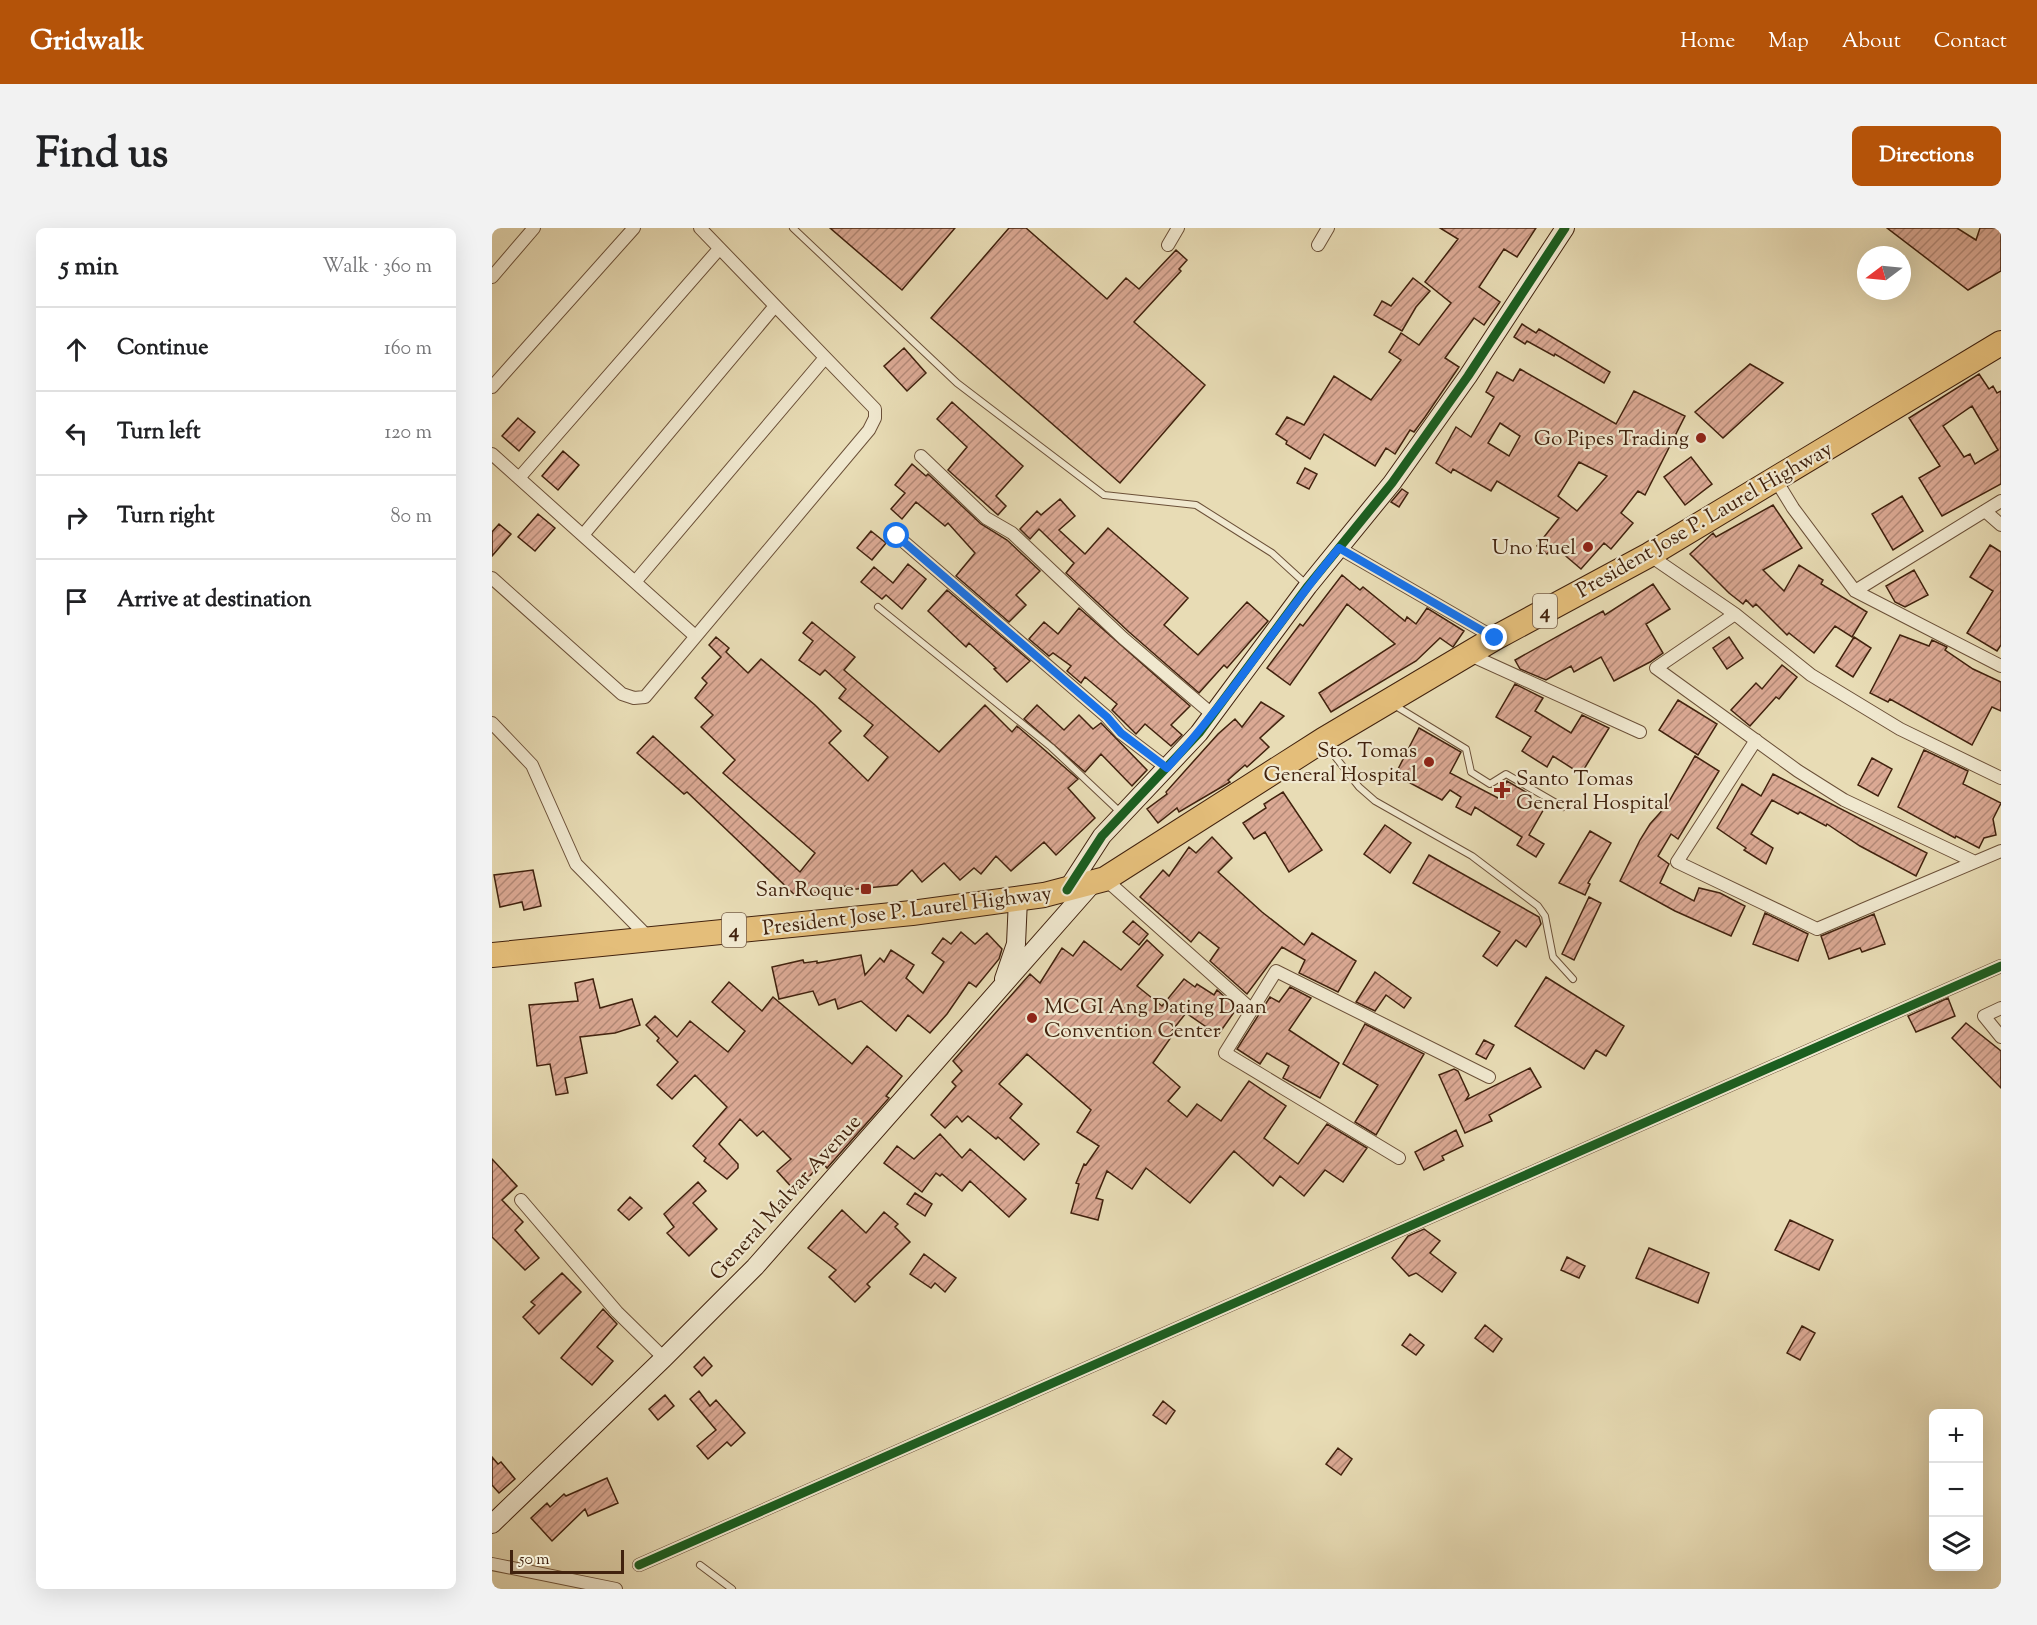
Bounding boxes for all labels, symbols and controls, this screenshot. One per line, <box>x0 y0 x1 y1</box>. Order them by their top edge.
text: Gridwalk <box>30 22 144 62</box>
text: Home <box>1680 27 1735 57</box>
text: Map <box>1768 27 1809 57</box>
text: About <box>1842 27 1901 57</box>
text: Contact <box>1934 27 2007 57</box>
text: Find us <box>36 126 168 186</box>
button: Directions <box>1852 126 2001 186</box>
north arrow <box>1857 246 1911 300</box>
text: 5 min <box>60 249 119 286</box>
text: Walk · 360 m <box>322 253 432 282</box>
icon: ahead <box>60 333 93 366</box>
text: Continue <box>117 333 208 365</box>
text: 160 m <box>384 335 432 364</box>
icon: left <box>60 417 93 450</box>
text: Turn left <box>117 417 200 449</box>
text: 120 m <box>384 419 432 448</box>
place label: Go Pipes Trading <box>1534 425 1689 455</box>
marker: Go Pipes Trading <box>1694 431 1708 445</box>
street label: President Jose P. Laurel Highway <box>1571 435 1839 607</box>
icon: right <box>60 501 93 534</box>
text: Turn right <box>117 501 214 533</box>
text: 80 m <box>391 503 432 532</box>
route start <box>883 522 909 548</box>
place label: Uno Fuel <box>1492 534 1576 564</box>
marker: Uno Fuel <box>1581 540 1595 554</box>
icon: arrive <box>60 585 93 618</box>
text: Arrive at destination <box>117 585 312 617</box>
road number: 4 <box>1533 594 1557 628</box>
route end <box>1481 624 1507 650</box>
place label: Sto. Tomas General Hospital <box>1264 737 1417 791</box>
marker: Sto. Tomas General Hospital <box>1422 755 1436 769</box>
place label: Santo Tomas General Hospital <box>1516 765 1670 819</box>
marker: Santo Tomas General Hospital <box>1493 781 1511 799</box>
place label: San Roque <box>756 876 854 906</box>
street label: President Jose P. Laurel Highway <box>761 879 1054 945</box>
marker: San Roque <box>859 882 873 896</box>
road number: 4 <box>722 913 746 947</box>
place label: MCGI Ang Dating Daan Convention Center <box>1044 993 1267 1047</box>
marker: MCGI Ang Dating Daan Convention Center <box>1025 1011 1039 1025</box>
street label: General Malvar Avenue <box>704 1109 869 1288</box>
map controls <box>1929 1409 1983 1571</box>
button: + <box>1929 1409 1983 1463</box>
button: − <box>1929 1463 1983 1517</box>
button: layers <box>1929 1517 1983 1571</box>
scale bar <box>510 1547 624 1574</box>
text: 50 m <box>519 1549 550 1572</box>

